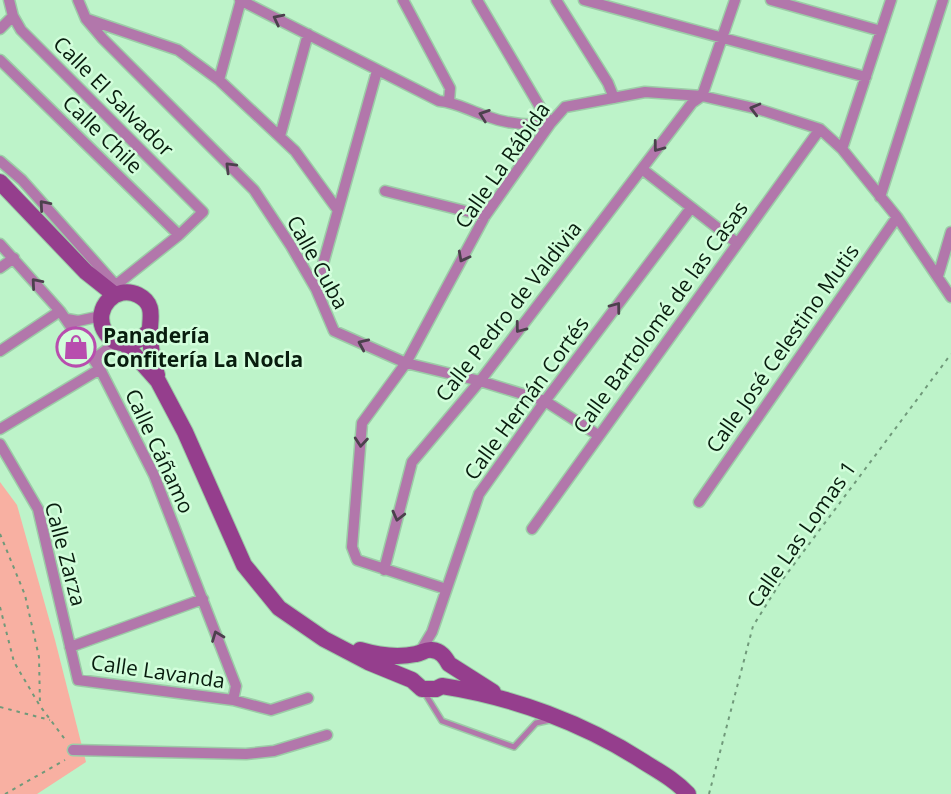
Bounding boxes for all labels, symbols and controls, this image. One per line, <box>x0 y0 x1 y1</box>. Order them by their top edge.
one-way arrow <box>273 14 286 28</box>
street label: Calle El Salvador <box>48 30 181 163</box>
street label: Calle Chile <box>57 89 149 179</box>
street label: Calle La Rábida <box>448 96 556 234</box>
one-way arrow <box>749 103 761 117</box>
one-way arrow <box>478 109 490 123</box>
one-way arrow <box>654 140 667 152</box>
one-way arrow <box>226 162 239 175</box>
street label: Calle Bartolomé de las Casas <box>566 195 754 439</box>
one-way arrow <box>40 200 52 213</box>
street label: Calle Cuba <box>281 210 355 314</box>
street label: Calle Pedro de Valdivia <box>429 215 587 407</box>
street label: Calle José Celestino Mutis <box>699 238 865 458</box>
one-way arrow <box>458 250 471 262</box>
one-way arrow <box>32 278 44 291</box>
one-way arrow <box>607 303 620 315</box>
street label: Calle Hernán Cortés <box>457 311 595 485</box>
place label: Panadería Confitería La Nocla <box>103 321 303 373</box>
one-way arrow <box>516 321 529 333</box>
shop icon: Panadería Confitería La Nocla <box>55 326 97 368</box>
one-way arrow <box>358 338 370 352</box>
street label: Calle Cáñamo <box>119 384 201 518</box>
one-way arrow <box>354 437 369 448</box>
street label: Calle Las Lomas 1 <box>740 455 862 613</box>
street label: Calle Zarza <box>39 499 93 609</box>
one-way arrow <box>392 510 406 522</box>
one-way arrow <box>211 630 225 642</box>
street label: Calle Lavanda <box>89 648 227 694</box>

